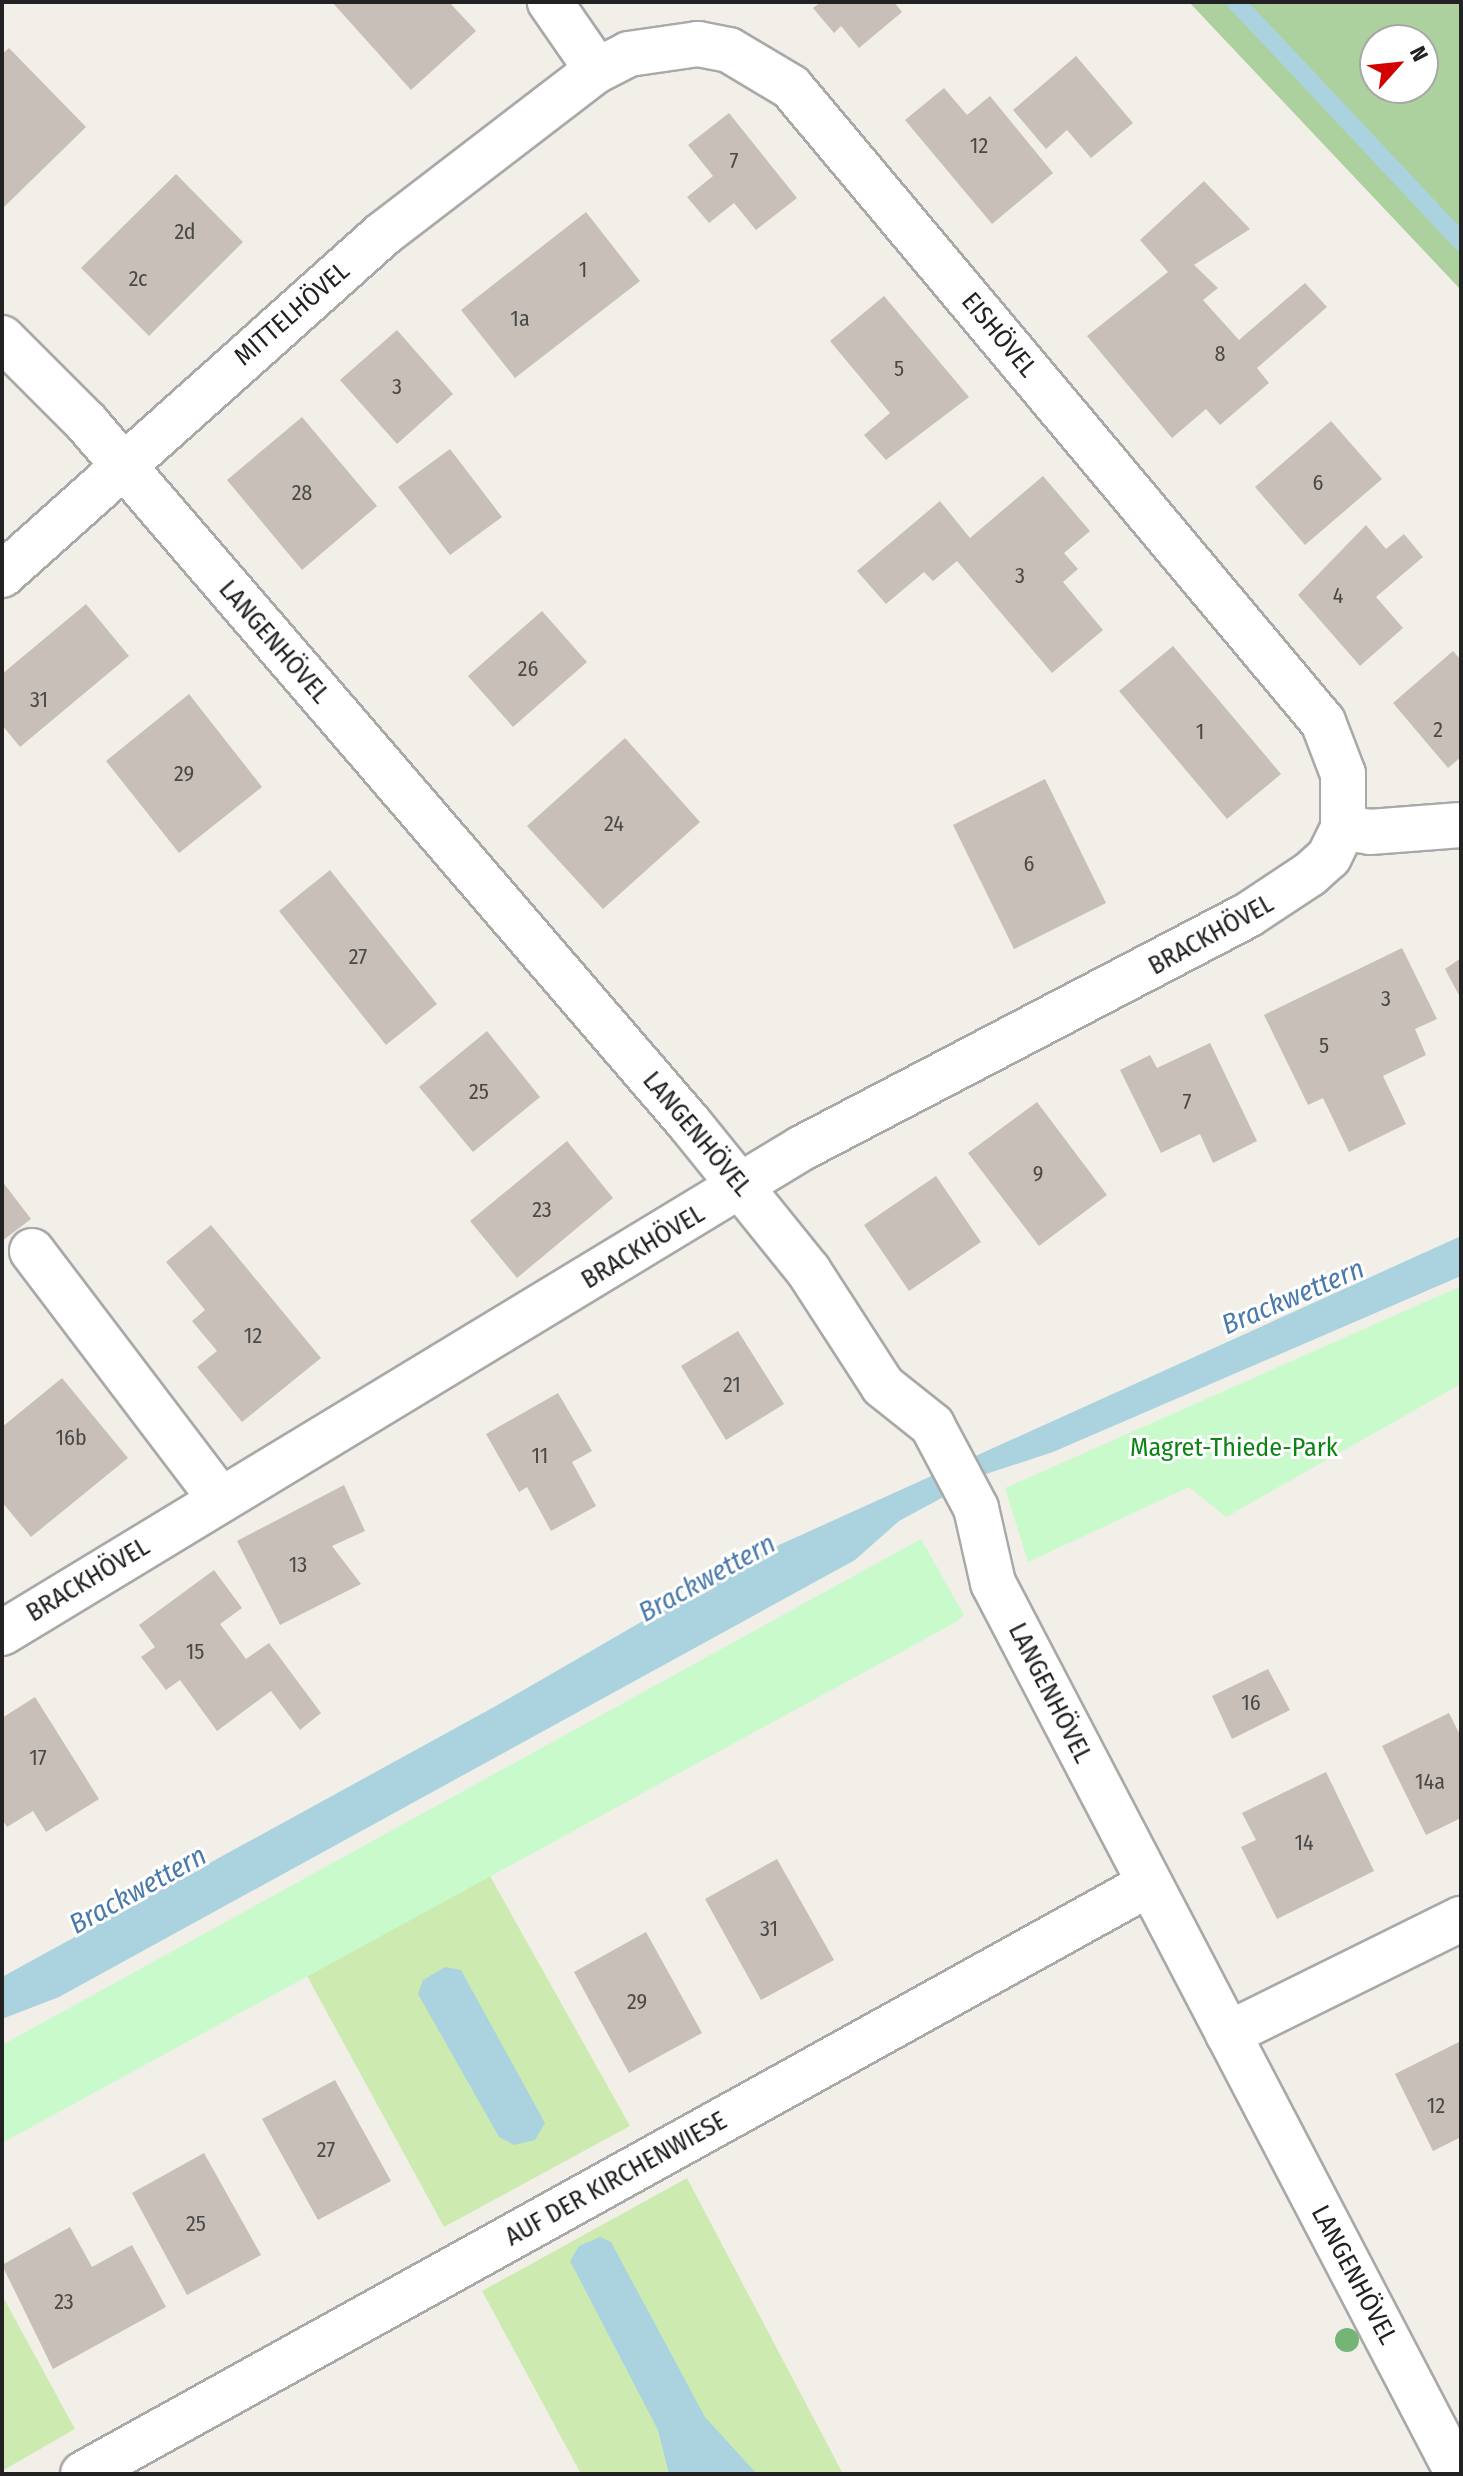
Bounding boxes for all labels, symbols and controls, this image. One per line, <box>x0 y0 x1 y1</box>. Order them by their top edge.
north arrow <box>1359 24 1439 104</box>
text: N <box>1404 42 1434 66</box>
house number: 12 <box>970 133 988 159</box>
house number: 7 <box>730 148 738 174</box>
house number: 2d <box>174 219 196 245</box>
street label: MITTELHÖVEL <box>228 256 356 372</box>
house number: 1 <box>579 257 587 283</box>
house number: 2c <box>129 266 147 292</box>
street label: EISHÖVEL <box>955 286 1043 384</box>
house number: 1a <box>510 306 530 332</box>
house number: 8 <box>1215 341 1225 367</box>
house number: 5 <box>894 356 904 382</box>
house number: 3 <box>392 374 402 400</box>
house number: 6 <box>1313 470 1323 496</box>
house number: 28 <box>292 480 312 506</box>
house number: 3 <box>1015 563 1025 589</box>
street label: LANGENHÖVEL <box>212 574 336 710</box>
house number: 4 <box>1333 583 1343 609</box>
house number: 26 <box>518 656 538 682</box>
house number: 31 <box>30 687 48 713</box>
house number: 2 <box>1433 717 1443 743</box>
house number: 1 <box>1196 719 1204 745</box>
house number: 29 <box>174 761 194 787</box>
house number: 24 <box>604 811 624 837</box>
house number: 6 <box>1024 851 1034 877</box>
street label: BRACKHÖVEL <box>1143 888 1279 982</box>
house number: 27 <box>349 944 367 970</box>
house number: 3 <box>1381 986 1391 1012</box>
house number: 5 <box>1319 1033 1329 1059</box>
street label: LANGENHÖVEL <box>636 1065 758 1203</box>
house number: 25 <box>469 1079 489 1105</box>
house number: 7 <box>1183 1089 1191 1115</box>
house number: 9 <box>1033 1161 1043 1187</box>
house number: 23 <box>532 1197 552 1223</box>
street label: BRACKHÖVEL <box>576 1198 710 1296</box>
water label: Brackwettern <box>1217 1252 1369 1342</box>
house number: 12 <box>244 1323 262 1349</box>
house number: 21 <box>723 1372 741 1398</box>
house number: 16b <box>55 1425 87 1451</box>
park label: Magret-Thiede-Park <box>1130 1432 1338 1464</box>
house number: 11 <box>532 1443 548 1469</box>
water label: Brackwettern <box>633 1527 781 1629</box>
street label: BRACKHÖVEL <box>21 1531 155 1629</box>
house number: 13 <box>289 1552 307 1578</box>
street label: LANGENHÖVEL <box>1001 1618 1099 1768</box>
house number: 15 <box>186 1639 204 1665</box>
house number: 16 <box>1241 1690 1261 1716</box>
house number: 17 <box>29 1745 47 1771</box>
house number: 14a <box>1415 1769 1445 1795</box>
house number: 14 <box>1294 1830 1314 1856</box>
water label: Brackwettern <box>64 1839 212 1941</box>
house number: 31 <box>760 1916 778 1942</box>
house number: 29 <box>627 1989 647 2015</box>
house number: 12 <box>1427 2093 1445 2119</box>
street label: AUF DER KIRCHENWIESE <box>500 2105 732 2253</box>
house number: 27 <box>317 2137 335 2163</box>
street label: LANGENHÖVEL <box>1304 2200 1404 2350</box>
house number: 25 <box>186 2211 206 2237</box>
house number: 23 <box>54 2289 74 2315</box>

